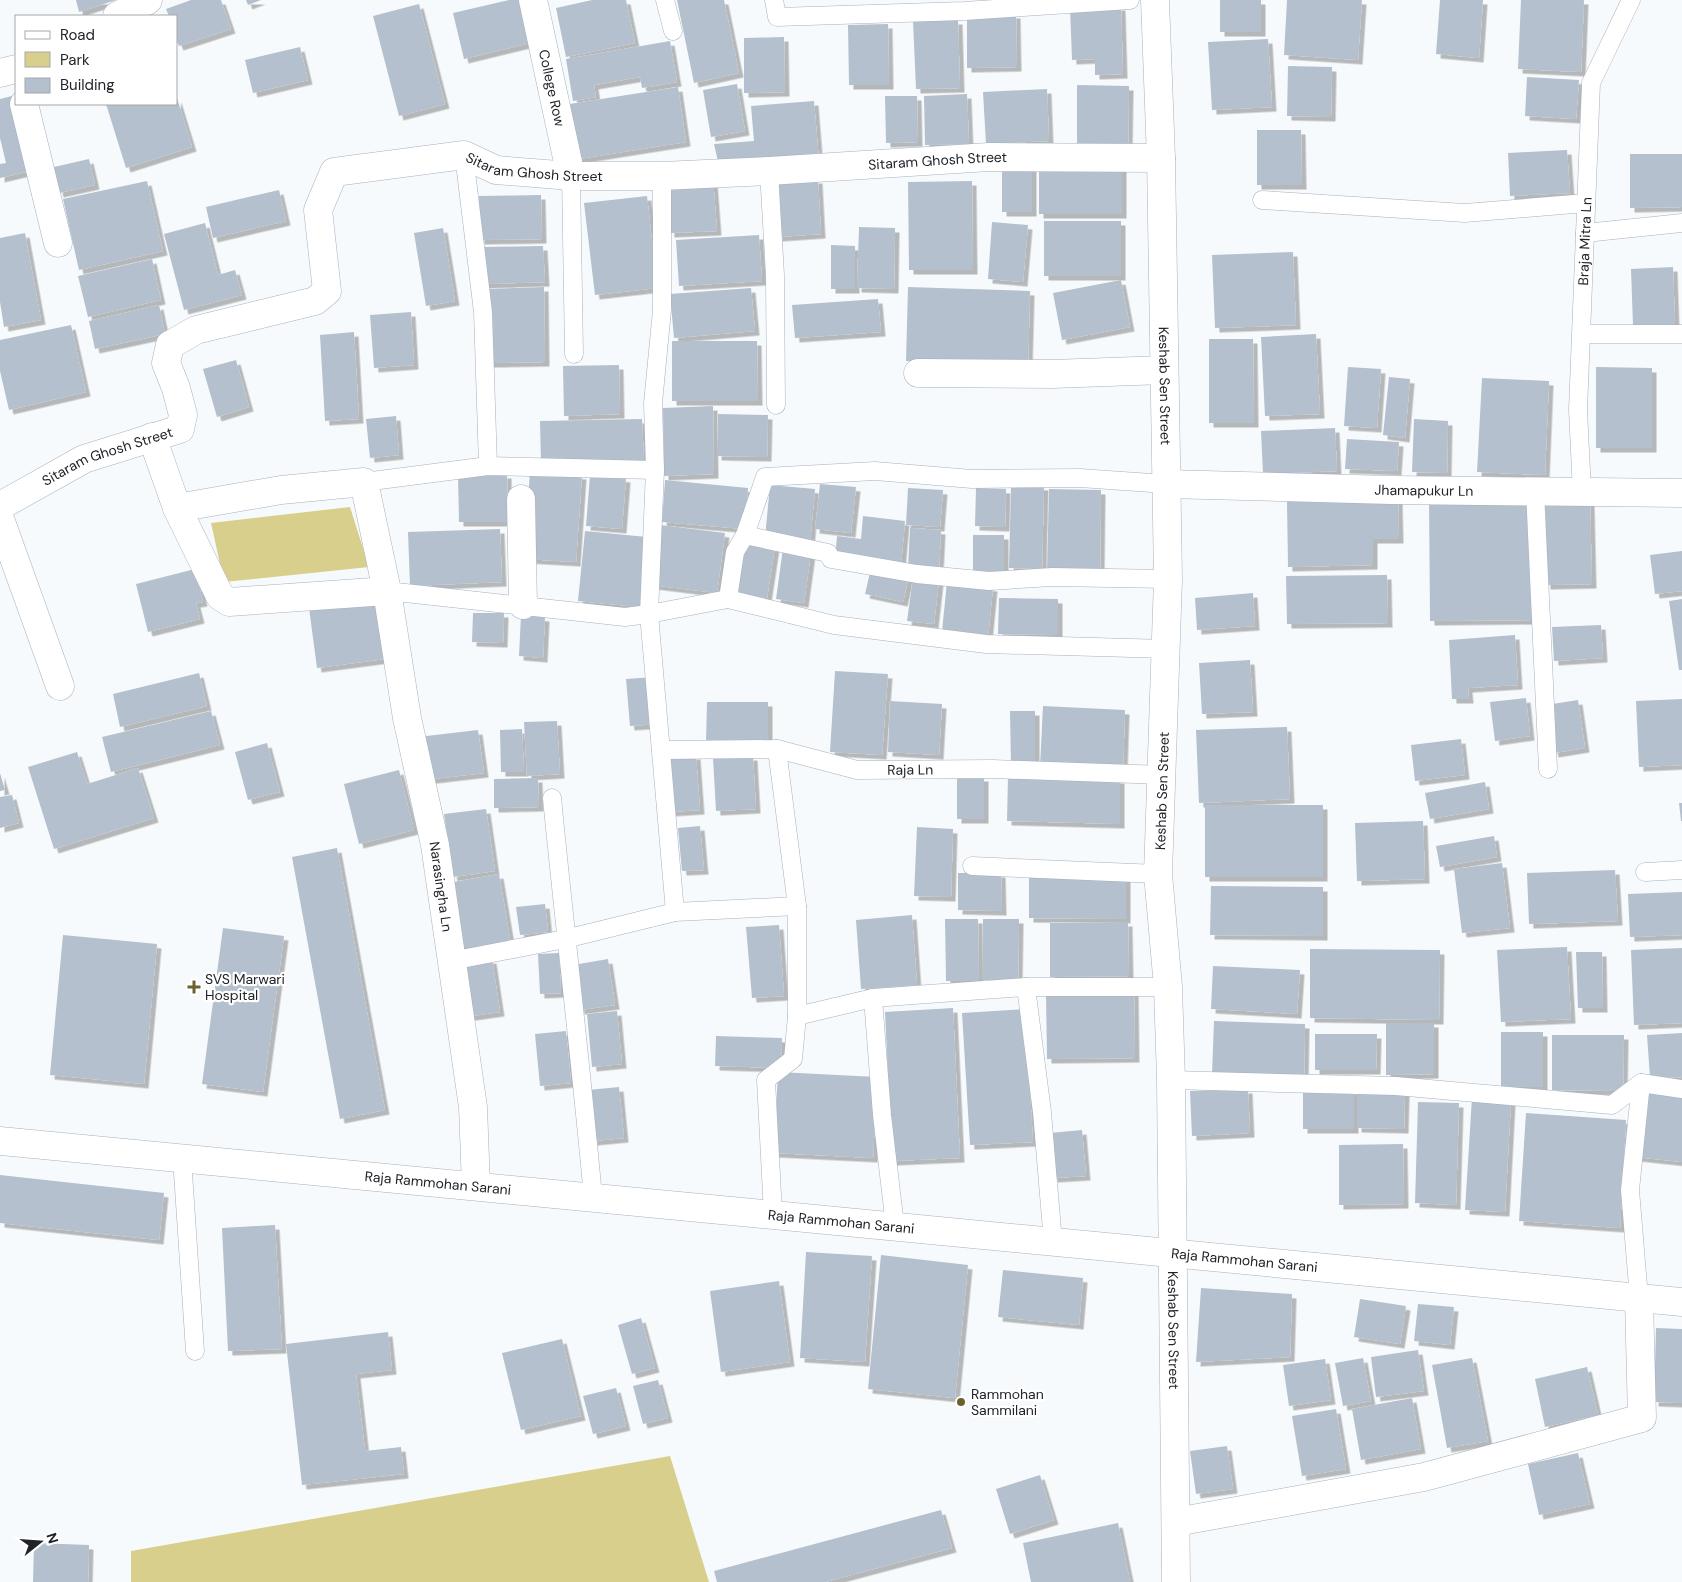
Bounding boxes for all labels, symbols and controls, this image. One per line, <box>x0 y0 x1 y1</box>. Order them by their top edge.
legend <box>15 15 178 105</box>
text: Road <box>60 25 95 45</box>
street label: College Row <box>535 48 569 128</box>
text: Park <box>60 50 90 70</box>
text: Building <box>60 75 115 95</box>
street label: Sitaram Ghosh Street <box>463 148 603 185</box>
street label: Sitaram Ghosh Street <box>868 148 1007 174</box>
street label: Braja Mitra Ln <box>1574 197 1595 286</box>
street label: Keshab Sen Street <box>1155 326 1175 445</box>
street label: Sitaram Ghosh Street <box>39 423 175 490</box>
street label: Jhamapukur Ln <box>1374 481 1474 500</box>
street label: Keshab Sen Street <box>1151 732 1173 850</box>
street label: Raja Ln <box>887 760 933 779</box>
street label: Narasingha Ln <box>426 840 456 933</box>
place label: SVS Marwari Hospital <box>205 970 285 1004</box>
marker: SVS Marwari Hospital <box>187 980 201 994</box>
street label: Raja Rammohan Sarani <box>364 1167 512 1199</box>
street label: Raja Rammohan Sarani <box>767 1206 915 1237</box>
street label: Raja Rammohan Sarani <box>1170 1244 1318 1276</box>
street label: Keshab Sen Street <box>1164 1271 1183 1389</box>
place label: Rammohan Sammilani <box>971 1385 1044 1419</box>
marker: Rammohan Sammilani <box>955 1396 967 1408</box>
north arrow <box>15 1517 65 1567</box>
text: N <box>42 1531 63 1546</box>

